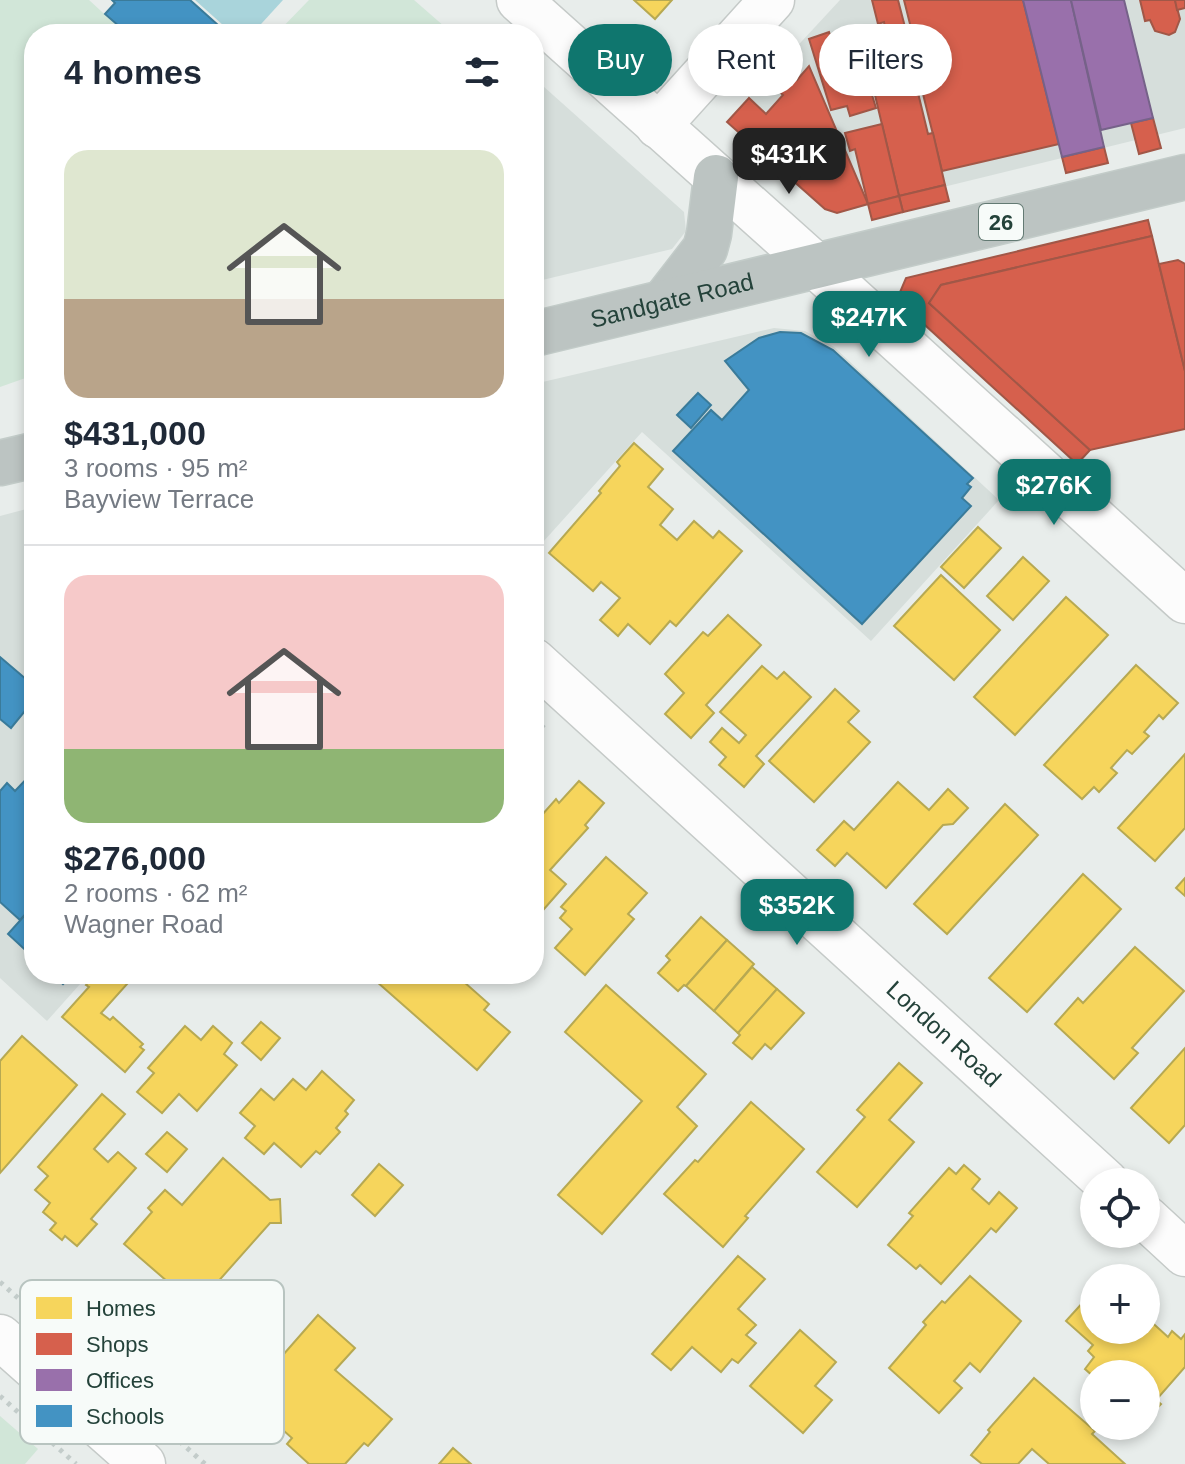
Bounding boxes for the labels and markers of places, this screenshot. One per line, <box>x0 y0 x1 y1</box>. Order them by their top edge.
pin: $431K <box>733 128 845 196</box>
pin: $247K <box>813 291 925 359</box>
pin: $276K <box>998 459 1110 527</box>
pin: $352K <box>741 879 853 947</box>

